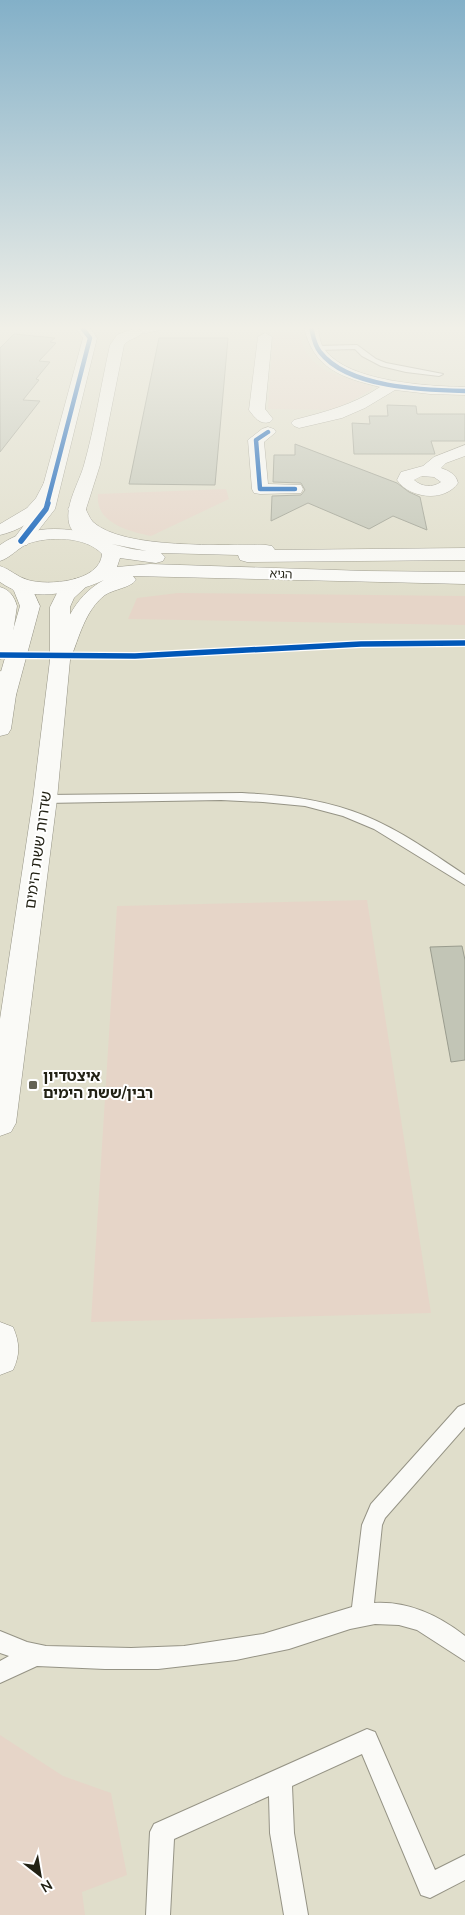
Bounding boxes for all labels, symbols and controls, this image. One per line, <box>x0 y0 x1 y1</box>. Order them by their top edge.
street label: הגיא <box>269 566 293 582</box>
street label: שדרות ששת הימים <box>20 790 56 910</box>
place label: איצטדיון רבין/ששת הימים <box>43 1066 153 1103</box>
marker: איצטדיון רבין/ששת הימים <box>27 1079 39 1091</box>
north arrow <box>15 1850 65 1900</box>
text: N <box>37 1875 56 1897</box>

